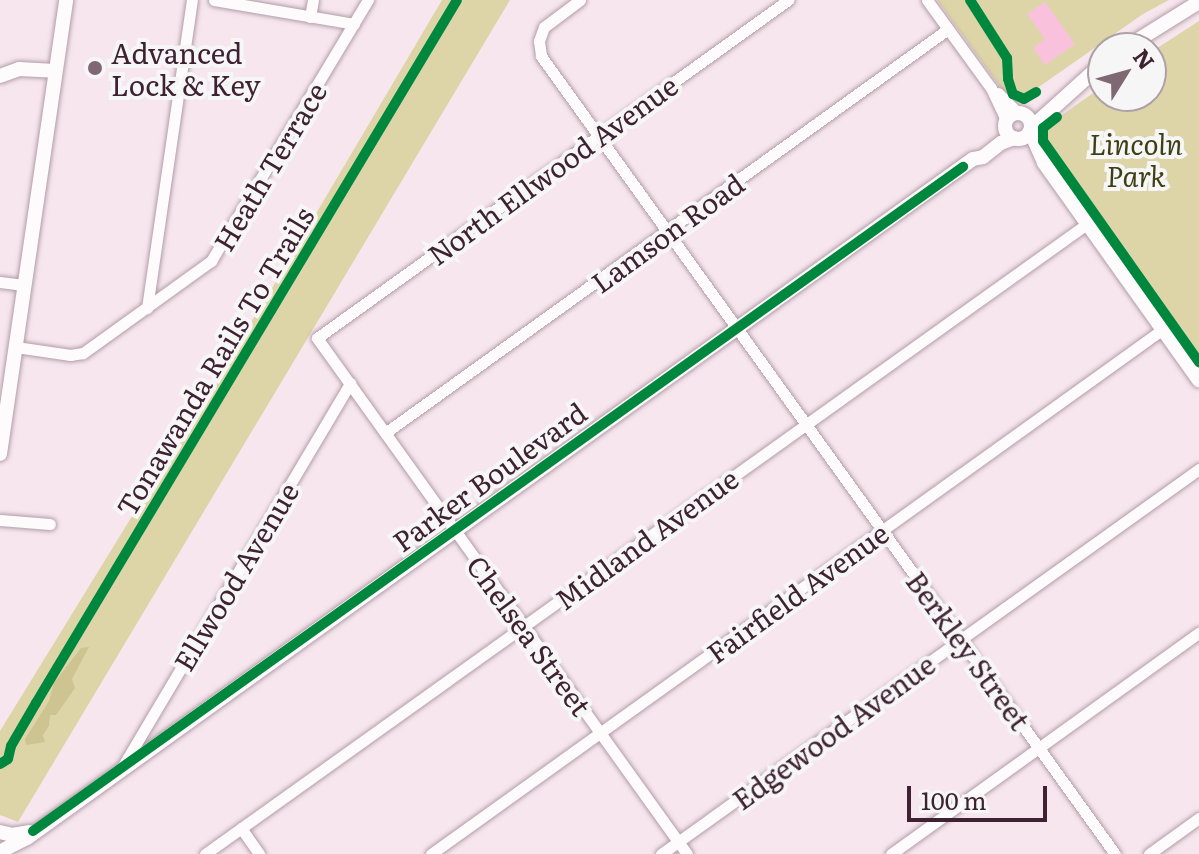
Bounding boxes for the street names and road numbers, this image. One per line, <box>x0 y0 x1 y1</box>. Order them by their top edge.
street label: North Ellwood Avenue <box>421 67 683 271</box>
street label: Heath Terrace <box>206 76 332 256</box>
street label: Lamson Road <box>584 165 750 299</box>
street label: Tonawanda Rails To Trails <box>108 200 320 522</box>
street label: Parker Boulevard <box>386 395 592 557</box>
street label: Midland Avenue <box>548 460 744 616</box>
street label: Ellwood Avenue <box>166 476 304 676</box>
street label: Fairfield Avenue <box>700 515 894 669</box>
street label: Chelsea Street <box>461 549 599 721</box>
street label: Berkley Street <box>900 564 1038 736</box>
street label: Edgewood Avenue <box>725 646 941 816</box>

